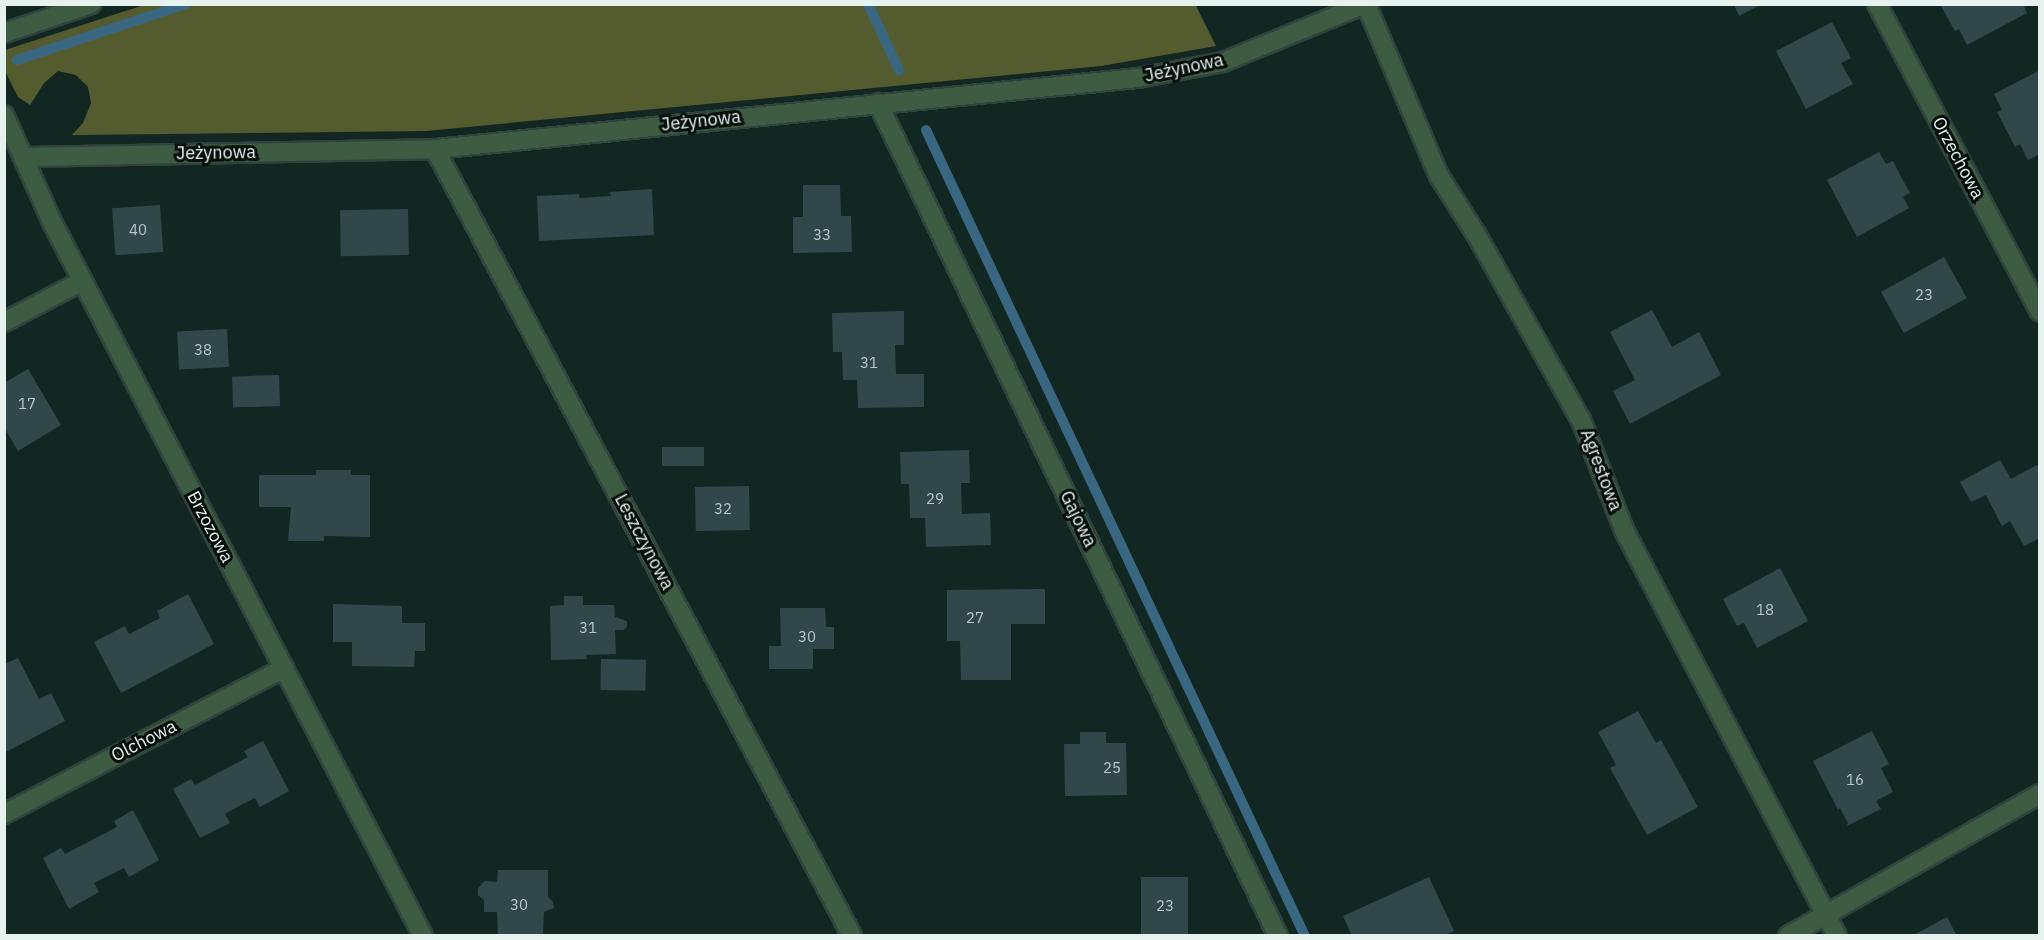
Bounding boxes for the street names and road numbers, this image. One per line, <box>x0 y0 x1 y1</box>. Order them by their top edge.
street label: Jeżynowa <box>1143 49 1225 87</box>
street label: Jeżynowa <box>660 106 742 136</box>
street label: Orzechowa <box>1927 113 1989 203</box>
street label: Jeżynowa <box>176 142 256 164</box>
street label: Agrestowa <box>1576 426 1626 514</box>
street label: Gajowa <box>1055 487 1101 551</box>
street label: Brzozowa <box>182 488 238 566</box>
street label: Leszczynowa <box>610 490 678 594</box>
street label: Olchowa <box>108 715 180 767</box>

